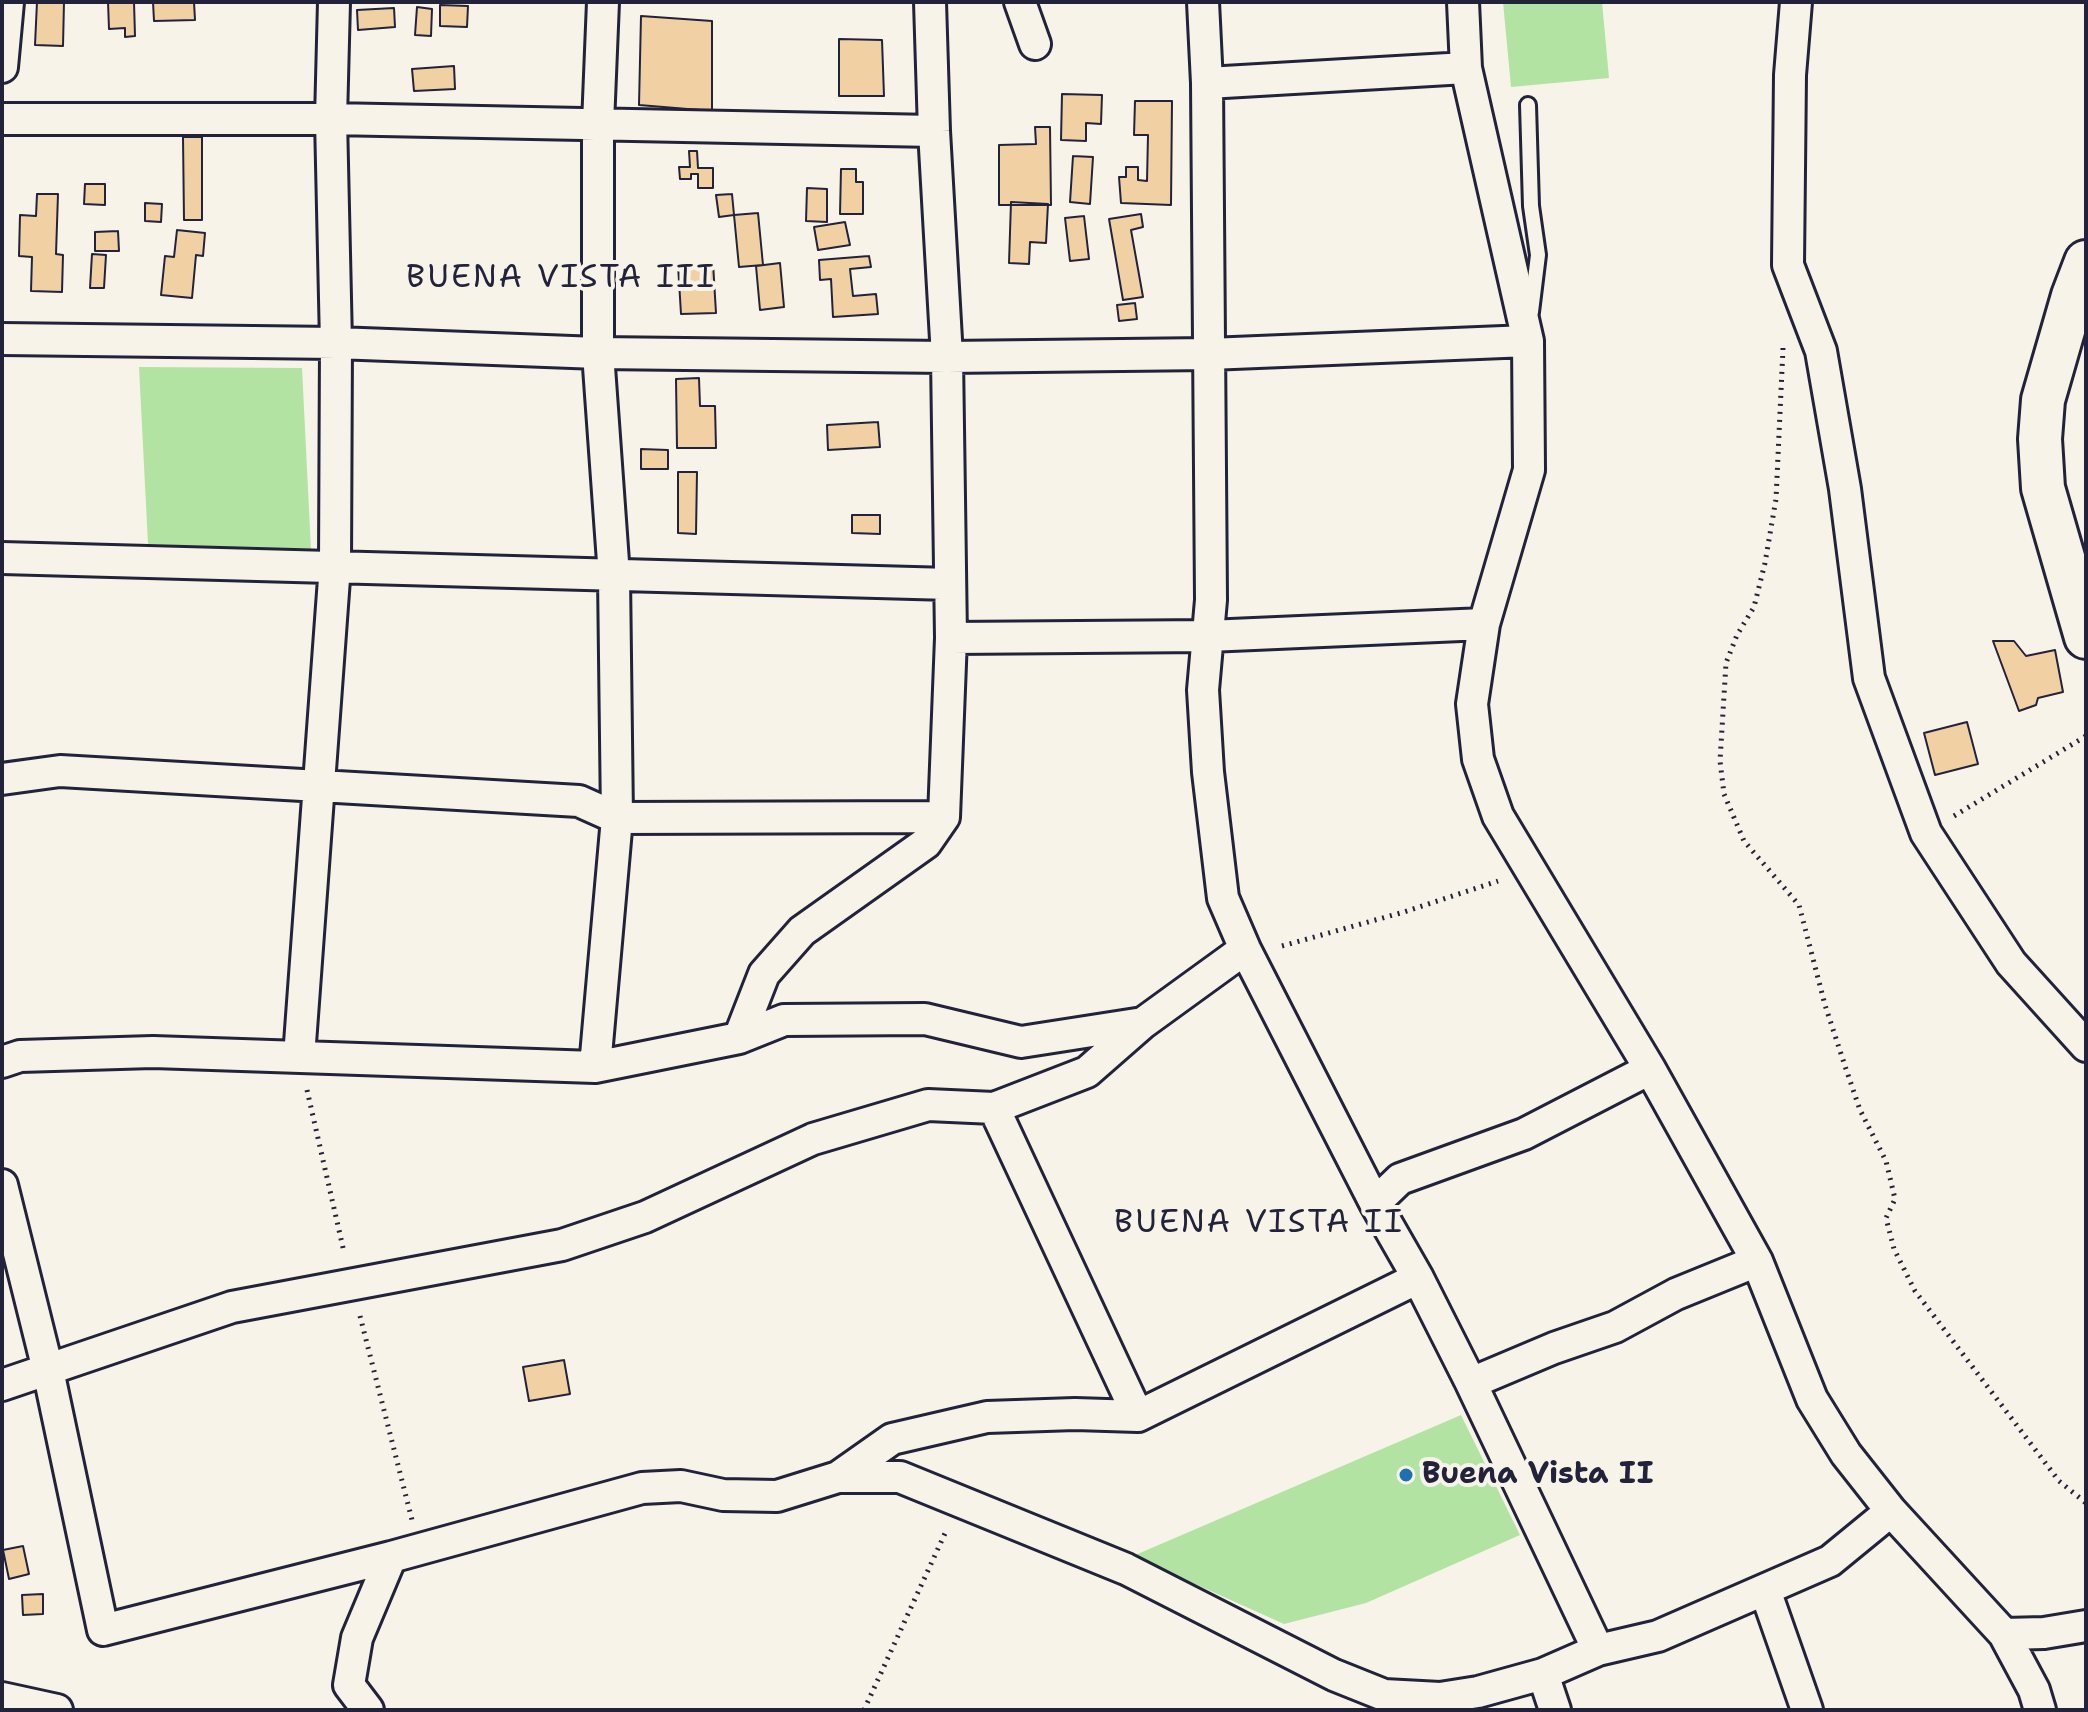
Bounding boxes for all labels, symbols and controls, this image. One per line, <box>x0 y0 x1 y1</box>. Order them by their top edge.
district label: BUENA VISTA III <box>406 260 716 298</box>
district label: BUENA VISTA II <box>1114 1205 1404 1243</box>
place label: Buena Vista II <box>1422 1457 1653 1493</box>
marker: Buena Vista II <box>1397 1466 1415 1484</box>

